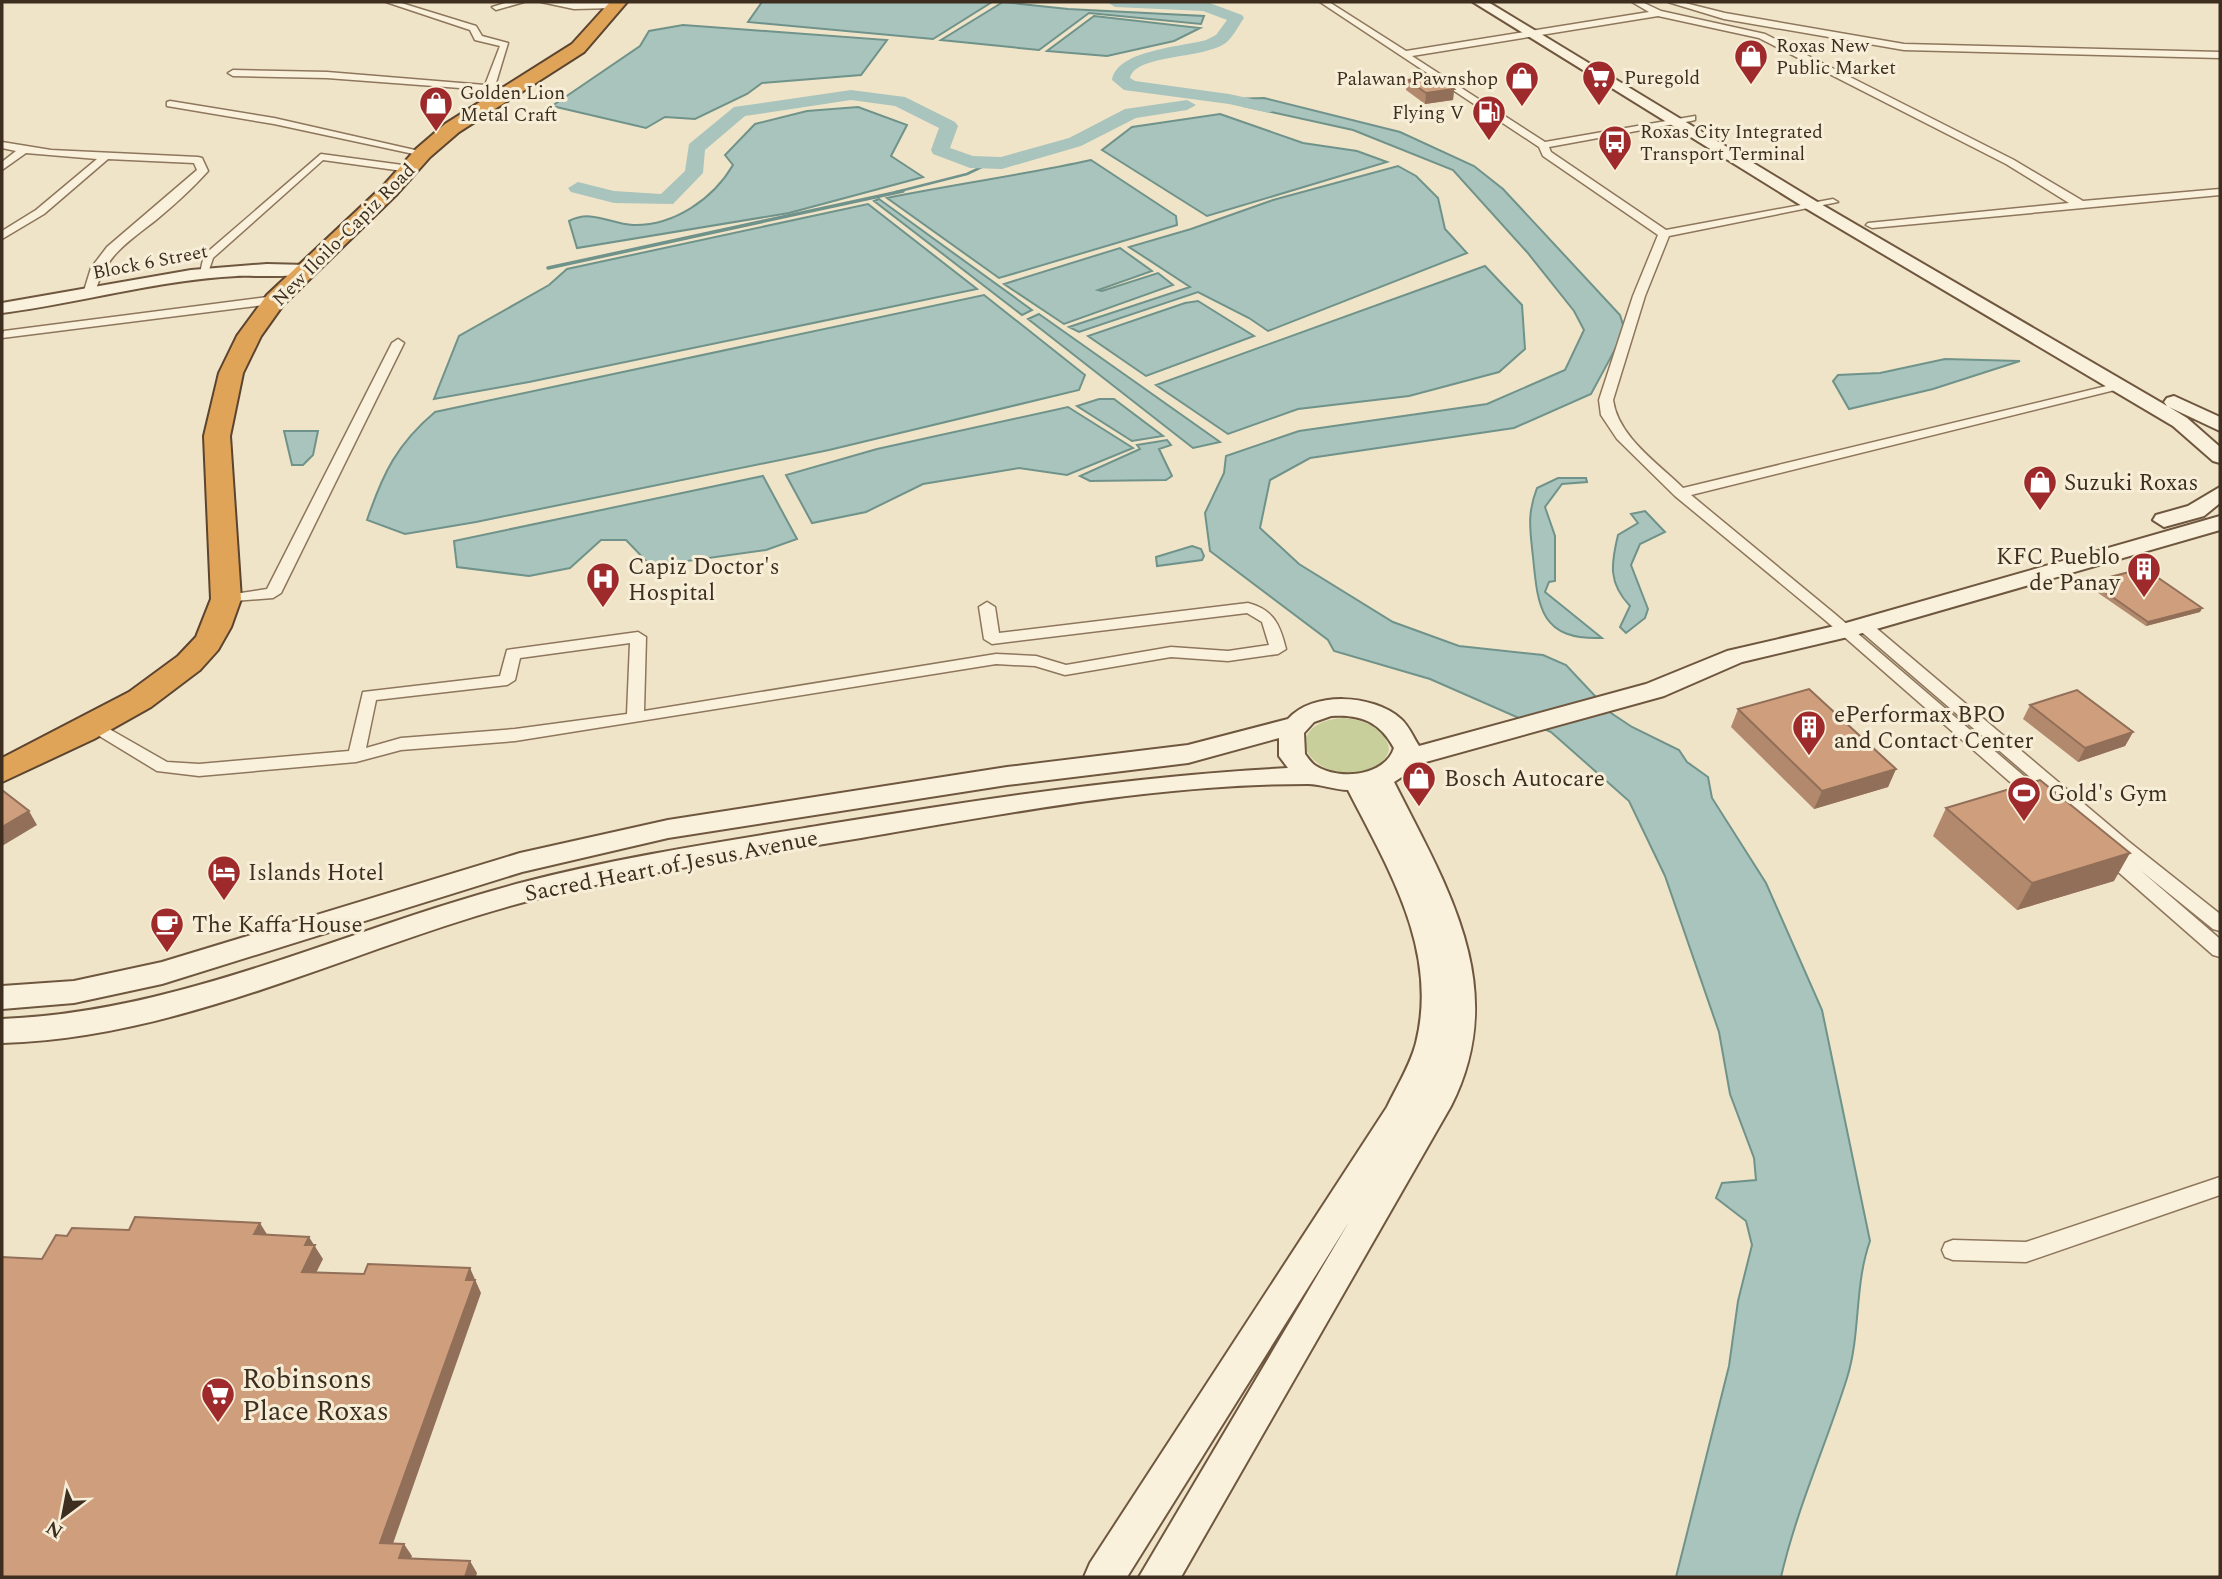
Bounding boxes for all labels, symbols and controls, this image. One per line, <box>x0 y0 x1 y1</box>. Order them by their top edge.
place label: Roxas New Public Market <box>1776 32 1896 83</box>
shop icon: Roxas New Public Market <box>1732 37 1770 86</box>
supermarket icon: Puregold <box>1580 58 1618 107</box>
shop icon: Palawan Pawnshop <box>1503 59 1541 108</box>
place label: Puregold <box>1624 64 1700 93</box>
place label: Palawan Pawnshop <box>1336 65 1498 94</box>
place label: Golden Lion Metal Craft <box>460 79 565 130</box>
shop icon: Golden Lion Metal Craft <box>417 84 455 133</box>
fuel station icon: Flying V <box>1470 93 1508 142</box>
place label: Flying V <box>1392 99 1464 128</box>
place label: Roxas City Integrated Transport Terminal <box>1640 118 1823 169</box>
bus stop icon: Roxas City Integrated Transport Terminal <box>1596 123 1634 172</box>
street label: New Iloilo-Capiz Road <box>266 157 422 313</box>
street label: Block 6 Street <box>90 237 211 288</box>
shop icon: Suzuki Roxas <box>2021 463 2059 512</box>
place label: Suzuki Roxas <box>2064 466 2198 501</box>
place label: KFC Pueblo de Panay <box>1996 540 2121 601</box>
place label: Capiz Doctor's Hospital <box>628 550 780 611</box>
building icon: KFC Pueblo de Panay <box>2125 550 2163 599</box>
hospital icon: Capiz Doctor's Hospital <box>584 560 622 609</box>
place label: ePerformax BPO and Contact Center <box>1834 698 2034 759</box>
building icon: ePerformax BPO and Contact Center <box>1790 708 1828 757</box>
shop icon: Bosch Autocare <box>1400 759 1438 808</box>
place label: Bosch Autocare <box>1444 762 1605 797</box>
sports icon: Gold's Gym <box>2005 774 2043 823</box>
place label: Gold's Gym <box>2048 777 2168 812</box>
street label: Sacred Heart of Jesus Avenue <box>522 821 821 912</box>
hotel icon: Islands Hotel <box>205 853 243 902</box>
place label: Islands Hotel <box>248 856 384 891</box>
cafe icon: The Kaffa House <box>148 905 186 954</box>
place label: The Kaffa House <box>192 908 363 943</box>
place label: Robinsons Place Roxas <box>242 1358 389 1433</box>
supermarket icon: Robinsons Place Roxas <box>199 1375 237 1424</box>
north arrow <box>28 1481 98 1551</box>
text: N <box>41 1513 69 1546</box>

